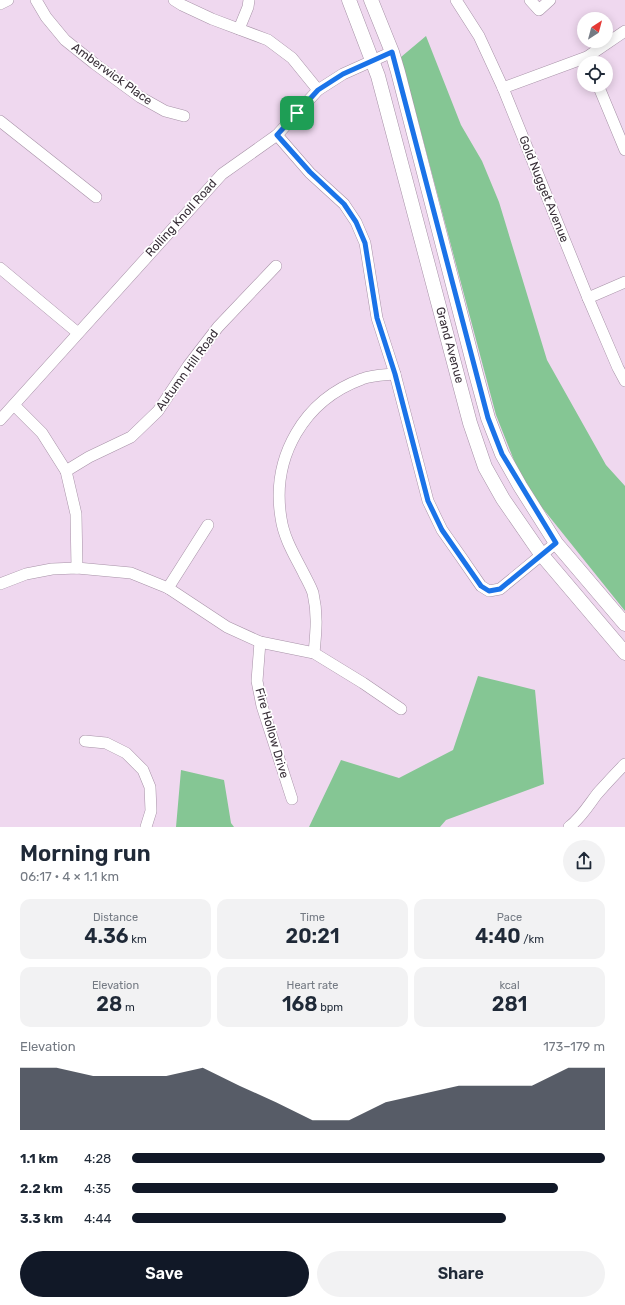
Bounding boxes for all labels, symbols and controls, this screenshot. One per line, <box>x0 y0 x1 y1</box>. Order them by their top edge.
north arrow <box>577 12 613 48</box>
map controls <box>577 12 613 92</box>
street label: Amberwick Place <box>69 40 155 108</box>
button: locate <box>577 56 613 92</box>
pin <box>280 96 314 130</box>
icon: arrive <box>286 102 308 124</box>
street label: Gold Nugget Avenue <box>516 134 572 245</box>
street label: Rolling Knoll Road <box>143 176 219 260</box>
street label: Grand Avenue <box>433 305 467 385</box>
street label: Autumn Hill Road <box>153 327 221 413</box>
street label: Fire Hollow Drive <box>252 686 292 780</box>
text: Morning run <box>20 840 151 867</box>
button: share <box>563 840 605 882</box>
text: 06:17 · 4 × 1.1 km <box>20 869 119 884</box>
text: Distance <box>93 911 138 924</box>
text: Time <box>300 911 325 924</box>
text: Pace <box>497 911 522 924</box>
text: 4.36 <box>84 924 129 948</box>
text: 20:21 <box>286 924 339 948</box>
text: 4:40 <box>475 924 521 948</box>
text: km <box>129 933 147 946</box>
text: /km <box>521 933 544 946</box>
text: Elevation <box>92 979 139 992</box>
text: Heart rate <box>287 979 338 992</box>
text: kcal <box>499 979 520 992</box>
text: 28 <box>96 992 122 1016</box>
text: 168 <box>282 992 318 1016</box>
text: 281 <box>492 992 527 1016</box>
text: m <box>122 1001 135 1014</box>
text: bpm <box>318 1001 343 1014</box>
text: Elevation <box>20 1039 76 1054</box>
text: 173–179 m <box>543 1039 605 1054</box>
text: 1.1 km <box>20 1151 58 1166</box>
text: 4:28 <box>84 1151 111 1166</box>
text: 2.2 km <box>20 1181 63 1196</box>
text: 4:35 <box>84 1181 111 1196</box>
text: 3.3 km <box>20 1211 63 1226</box>
text: 4:44 <box>84 1211 112 1226</box>
button: Save <box>20 1251 309 1297</box>
button: Share <box>317 1251 605 1297</box>

